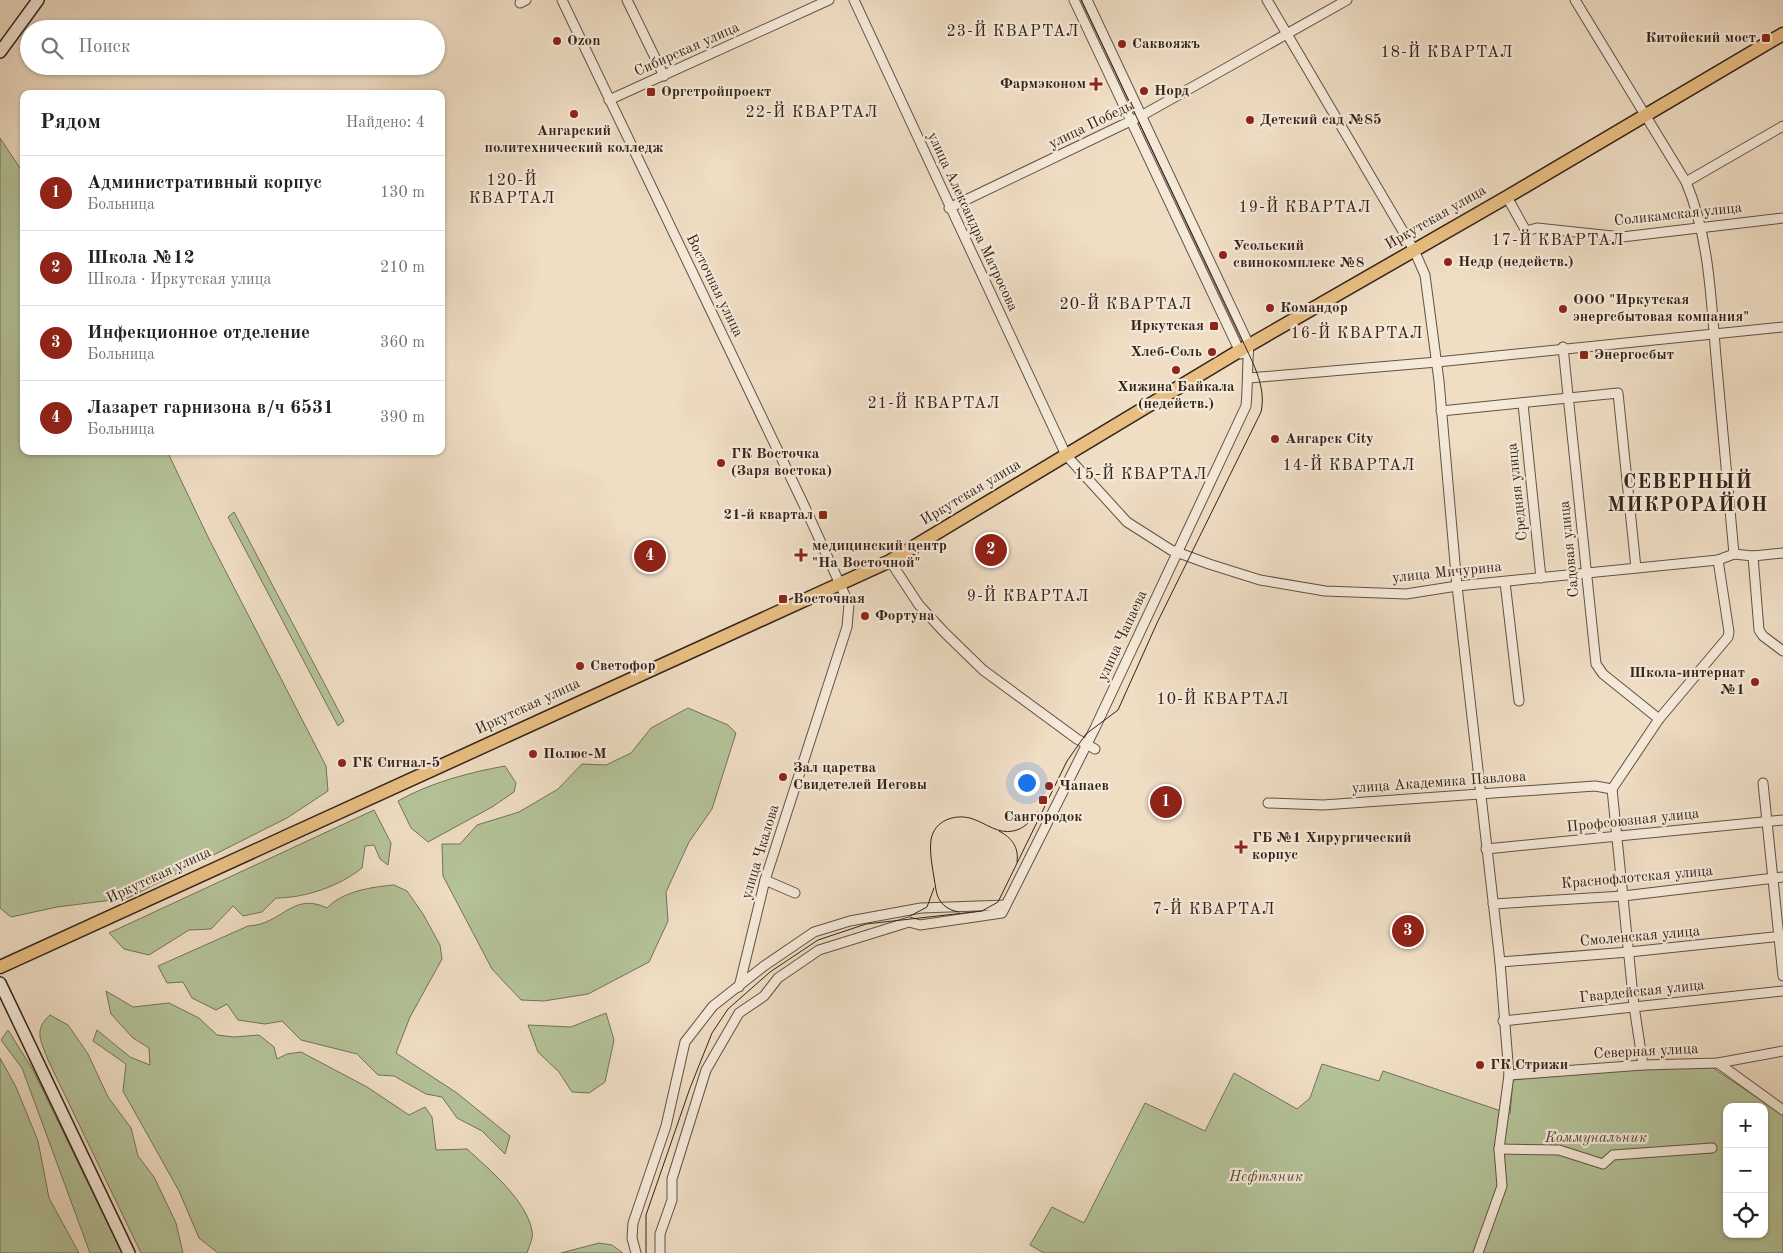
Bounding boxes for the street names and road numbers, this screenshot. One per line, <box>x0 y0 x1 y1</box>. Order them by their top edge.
street label: Сибирская улица <box>632 20 742 80</box>
street label: улица Победы <box>1047 98 1137 152</box>
street label: улица Александра Матросова <box>924 130 1020 314</box>
street label: Иркутская улица <box>1383 183 1490 253</box>
street label: Соликамская улица <box>1613 201 1743 229</box>
street label: Восточная улица <box>683 232 746 340</box>
street label: Средняя улица <box>1505 442 1531 542</box>
street label: Иркутская улица <box>918 457 1024 529</box>
street label: Садовая улица <box>1557 499 1583 598</box>
street label: улица Мичурина <box>1391 560 1503 586</box>
street label: улица Чапаева <box>1095 588 1151 684</box>
street label: Иркутская улица <box>473 676 583 738</box>
street label: улица Академика Павлова <box>1351 769 1527 797</box>
street label: улица Чкалова <box>739 802 783 901</box>
street label: Профсоюзная улица <box>1566 807 1701 835</box>
street label: Иркутская улица <box>104 845 214 907</box>
street label: Краснофлотская улица <box>1561 864 1714 892</box>
street label: Смоленская улица <box>1579 924 1701 950</box>
street label: Гвардейская улица <box>1579 978 1706 1006</box>
street label: Северная улица <box>1593 1042 1699 1062</box>

